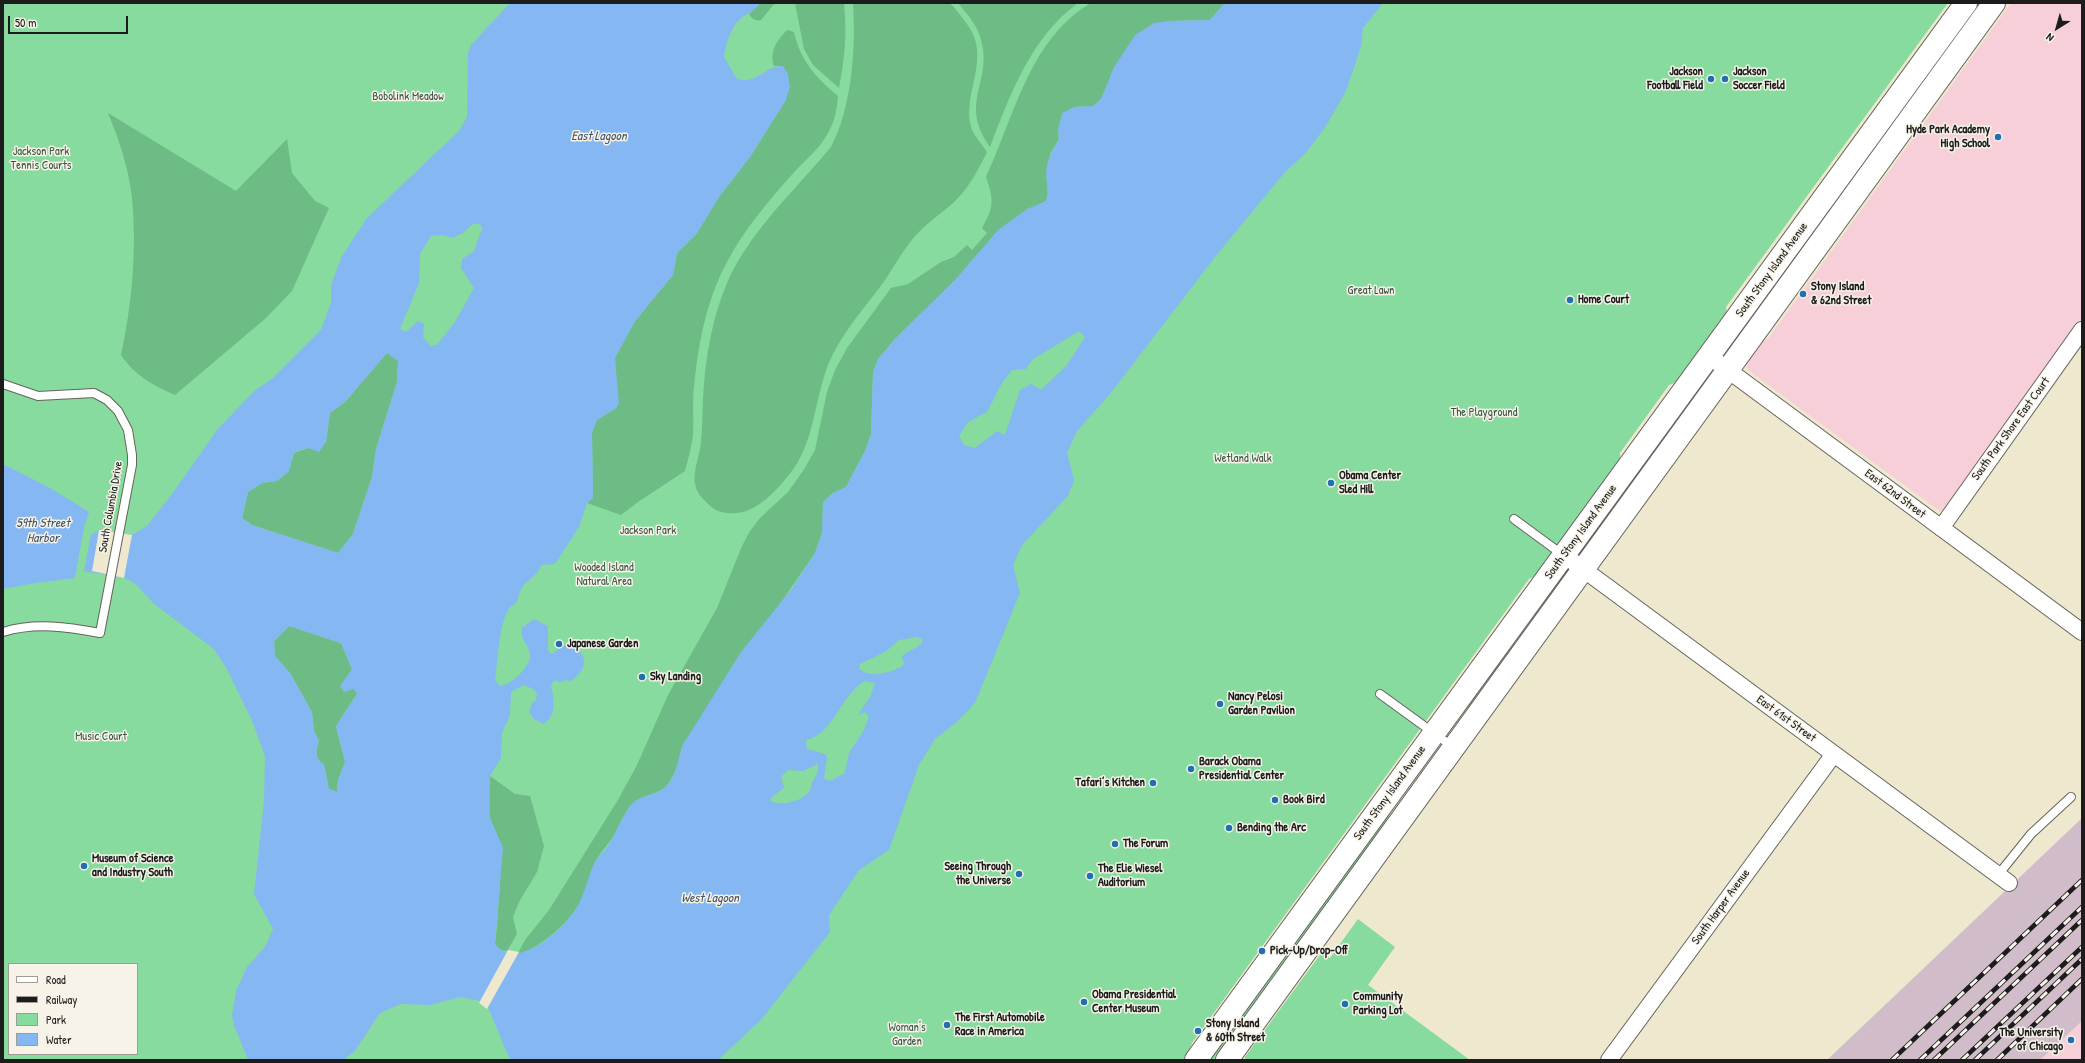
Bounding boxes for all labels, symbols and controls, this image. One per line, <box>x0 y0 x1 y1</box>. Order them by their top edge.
scale bar <box>10 8 130 34</box>
north arrow <box>2037 8 2077 48</box>
text: 50 m <box>15 14 36 31</box>
text: N <box>2043 30 2056 45</box>
place label: Jackson Football Field <box>1647 65 1703 93</box>
place label: Jackson Soccer Field <box>1733 65 1785 93</box>
marker: Jackson Football Field <box>1706 74 1716 84</box>
marker: Jackson Soccer Field <box>1720 74 1730 84</box>
park label: Bobolink Meadow <box>372 90 444 104</box>
place label: Hyde Park Academy High School <box>1906 123 1990 151</box>
water label: East Lagoon <box>571 129 627 145</box>
marker: Hyde Park Academy High School <box>1993 132 2003 142</box>
park label: Jackson Park Tennis Courts <box>11 145 71 173</box>
street label: South Stony Island Avenue <box>1733 220 1811 320</box>
place label: Stony Island & 62nd Street <box>1811 280 1871 308</box>
park label: Great Lawn <box>1348 284 1394 298</box>
marker: Stony Island & 62nd Street <box>1798 289 1808 299</box>
place label: Home Court <box>1578 293 1629 307</box>
marker: Home Court <box>1565 295 1575 305</box>
street label: South Park Shore East Court <box>1969 375 2053 483</box>
park label: The Playground <box>1451 406 1517 420</box>
park label: Wetland Walk <box>1214 452 1272 466</box>
street label: South Columbia Drive <box>96 460 126 554</box>
street label: East 62nd Street <box>1862 466 1928 522</box>
place label: Obama Center Sled Hill <box>1339 469 1401 497</box>
marker: Obama Center Sled Hill <box>1326 478 1336 488</box>
street label: South Stony Island Avenue <box>1542 482 1620 582</box>
water label: 59th Street Harbor <box>16 516 70 547</box>
park label: Jackson Park <box>620 524 676 538</box>
park label: Wooded Island Natural Area <box>574 561 634 589</box>
place label: Japanese Garden <box>567 637 638 651</box>
marker: Japanese Garden <box>554 639 564 649</box>
place label: Sky Landing <box>650 670 701 684</box>
marker: Sky Landing <box>637 672 647 682</box>
place label: Nancy Pelosi Garden Pavilion <box>1228 690 1295 718</box>
street label: East 61st Street <box>1753 693 1819 745</box>
marker: Nancy Pelosi Garden Pavilion <box>1215 699 1225 709</box>
park label: Music Court <box>75 730 127 744</box>
street label: South Stony Island Avenue <box>1351 743 1429 843</box>
place label: Barack Obama Presidential Center <box>1199 755 1284 783</box>
marker: Barack Obama Presidential Center <box>1186 764 1196 774</box>
place label: Tafari’s Kitchen <box>1075 776 1145 790</box>
marker: Tafari’s Kitchen <box>1148 778 1158 788</box>
place label: Book Bird <box>1283 793 1325 807</box>
marker: Book Bird <box>1270 795 1280 805</box>
place label: Bending the Arc <box>1237 821 1306 835</box>
marker: Bending the Arc <box>1224 823 1234 833</box>
place label: The Forum <box>1123 837 1168 851</box>
marker: The Forum <box>1110 839 1120 849</box>
place label: Museum of Science and Industry South <box>92 852 173 880</box>
place label: Seeing Through the Universe <box>944 860 1011 888</box>
marker: Museum of Science and Industry South <box>79 861 89 871</box>
place label: The Elie Wiesel Auditorium <box>1098 862 1162 890</box>
street label: South Harper Avenue <box>1689 866 1753 948</box>
marker: Seeing Through the Universe <box>1014 869 1024 879</box>
marker: The Elie Wiesel Auditorium <box>1085 871 1095 881</box>
water label: West Lagoon <box>681 891 739 907</box>
place label: Pick-Up/Drop-Off <box>1270 944 1348 958</box>
marker: Pick-Up/Drop-Off <box>1257 946 1267 956</box>
legend <box>8 963 138 1055</box>
text: Road <box>46 971 66 988</box>
place label: Obama Presidential Center Museum <box>1092 988 1176 1016</box>
place label: Community Parking Lot <box>1353 990 1403 1018</box>
text: Railway <box>46 991 77 1008</box>
marker: Obama Presidential Center Museum <box>1079 997 1089 1007</box>
marker: Community Parking Lot <box>1340 999 1350 1009</box>
text: Park <box>46 1011 66 1028</box>
place label: The First Automobile Race in America <box>955 1011 1045 1039</box>
place label: Stony Island & 60th Street <box>1206 1017 1265 1045</box>
marker: The First Automobile Race in America <box>942 1020 952 1030</box>
park label: Woman's Garden <box>888 1021 926 1049</box>
marker: Stony Island & 60th Street <box>1193 1026 1203 1036</box>
place label: The University of Chicago <box>1999 1026 2063 1054</box>
text: Water <box>46 1031 72 1048</box>
marker: The University of Chicago <box>2066 1035 2076 1045</box>

